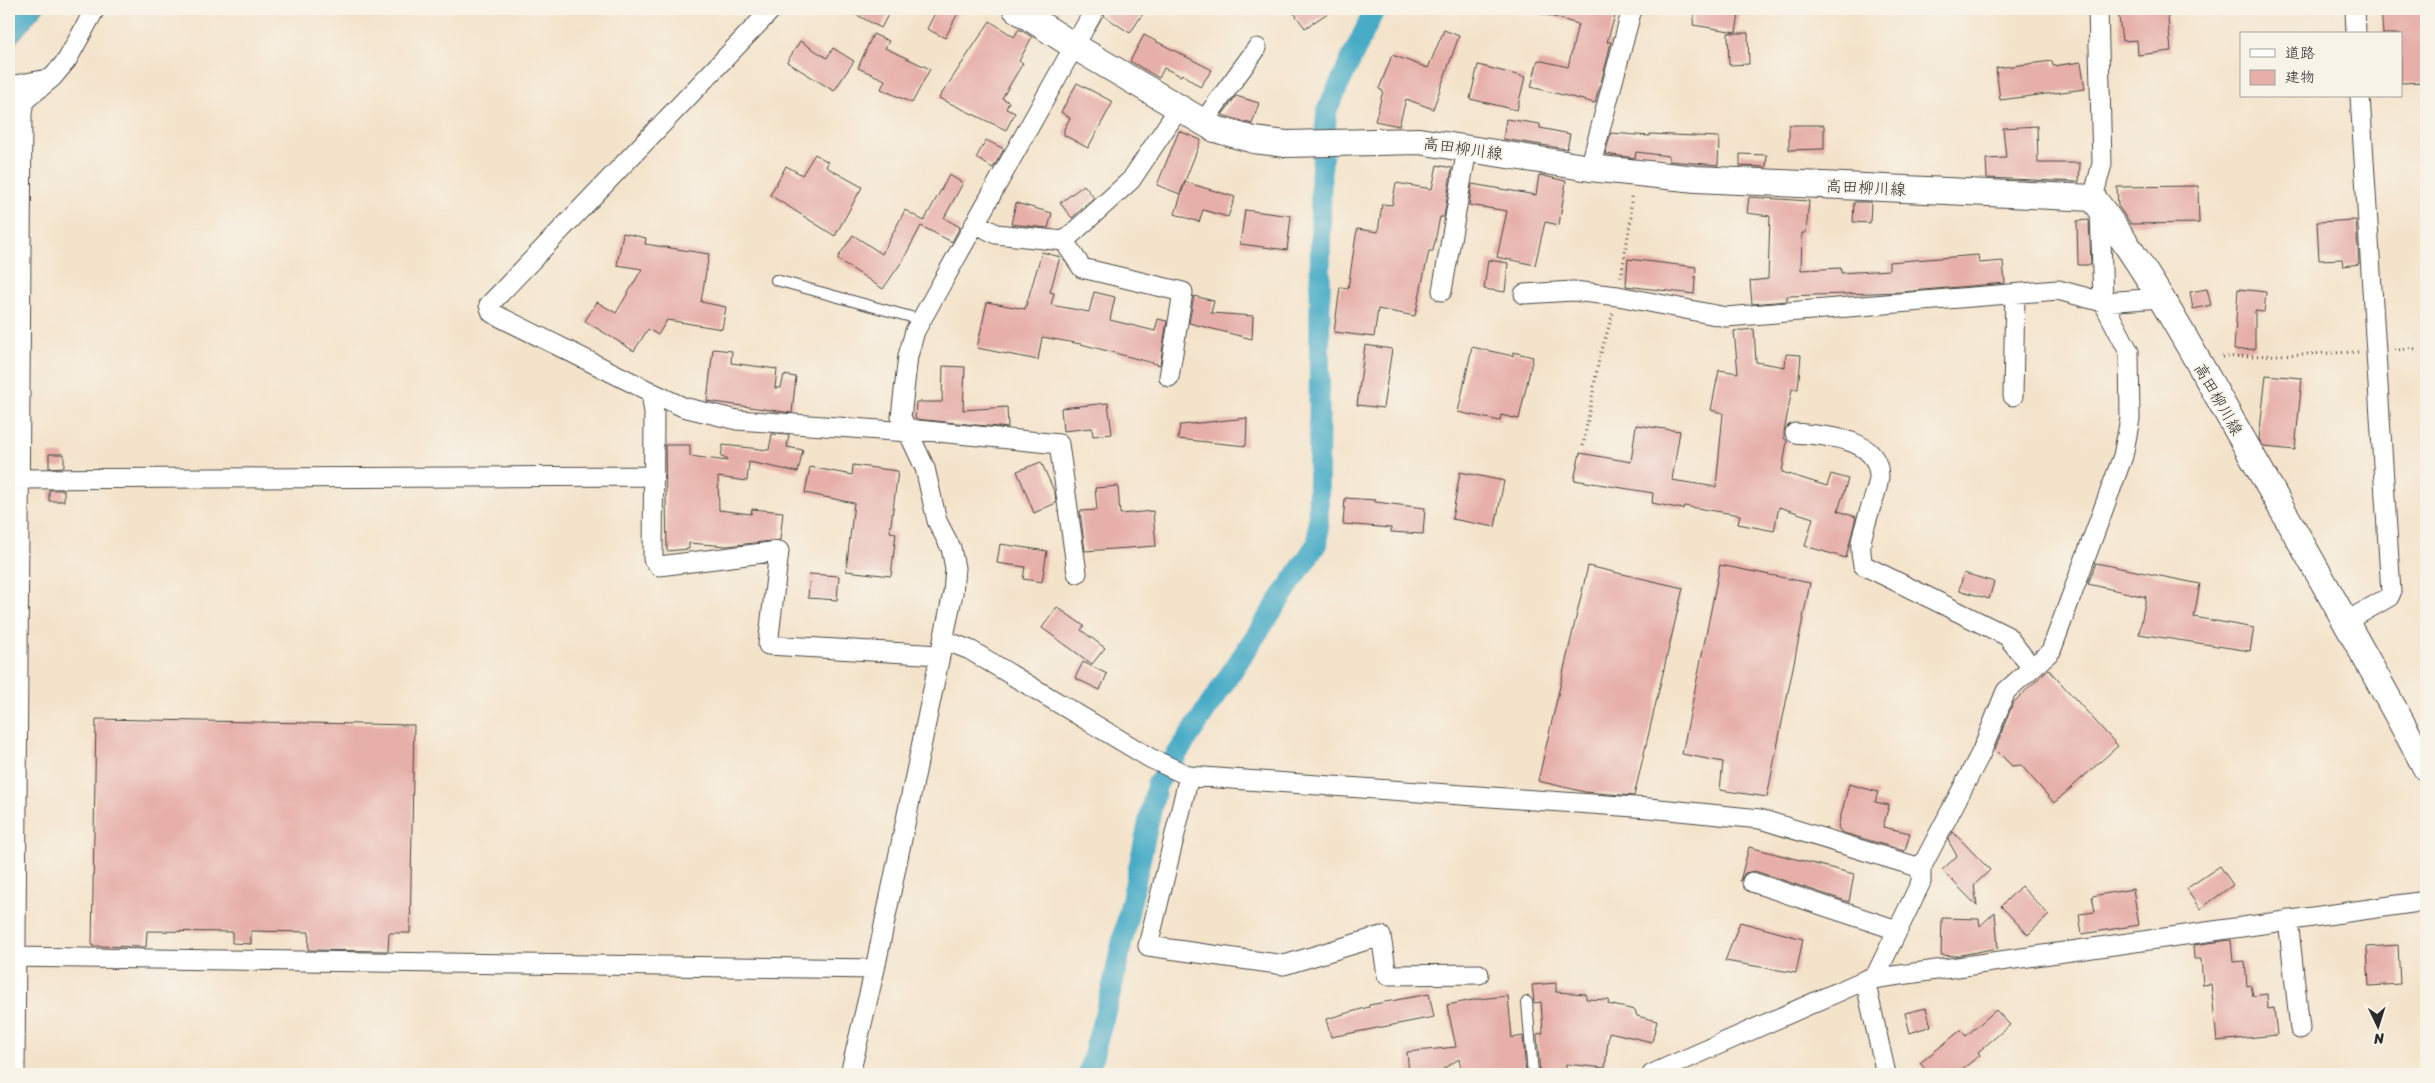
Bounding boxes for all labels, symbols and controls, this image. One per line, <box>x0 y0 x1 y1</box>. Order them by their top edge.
legend <box>2240 32 2402 98</box>
text: 道路 <box>2285 40 2315 66</box>
text: 建物 <box>2285 64 2315 90</box>
street label: 高田柳川線 <box>1421 129 1505 168</box>
street label: 高田柳川線 <box>1825 171 1907 204</box>
street label: 高田柳川線 <box>2186 357 2251 441</box>
north arrow <box>2352 1000 2402 1050</box>
text: N <box>2373 1026 2386 1051</box>

